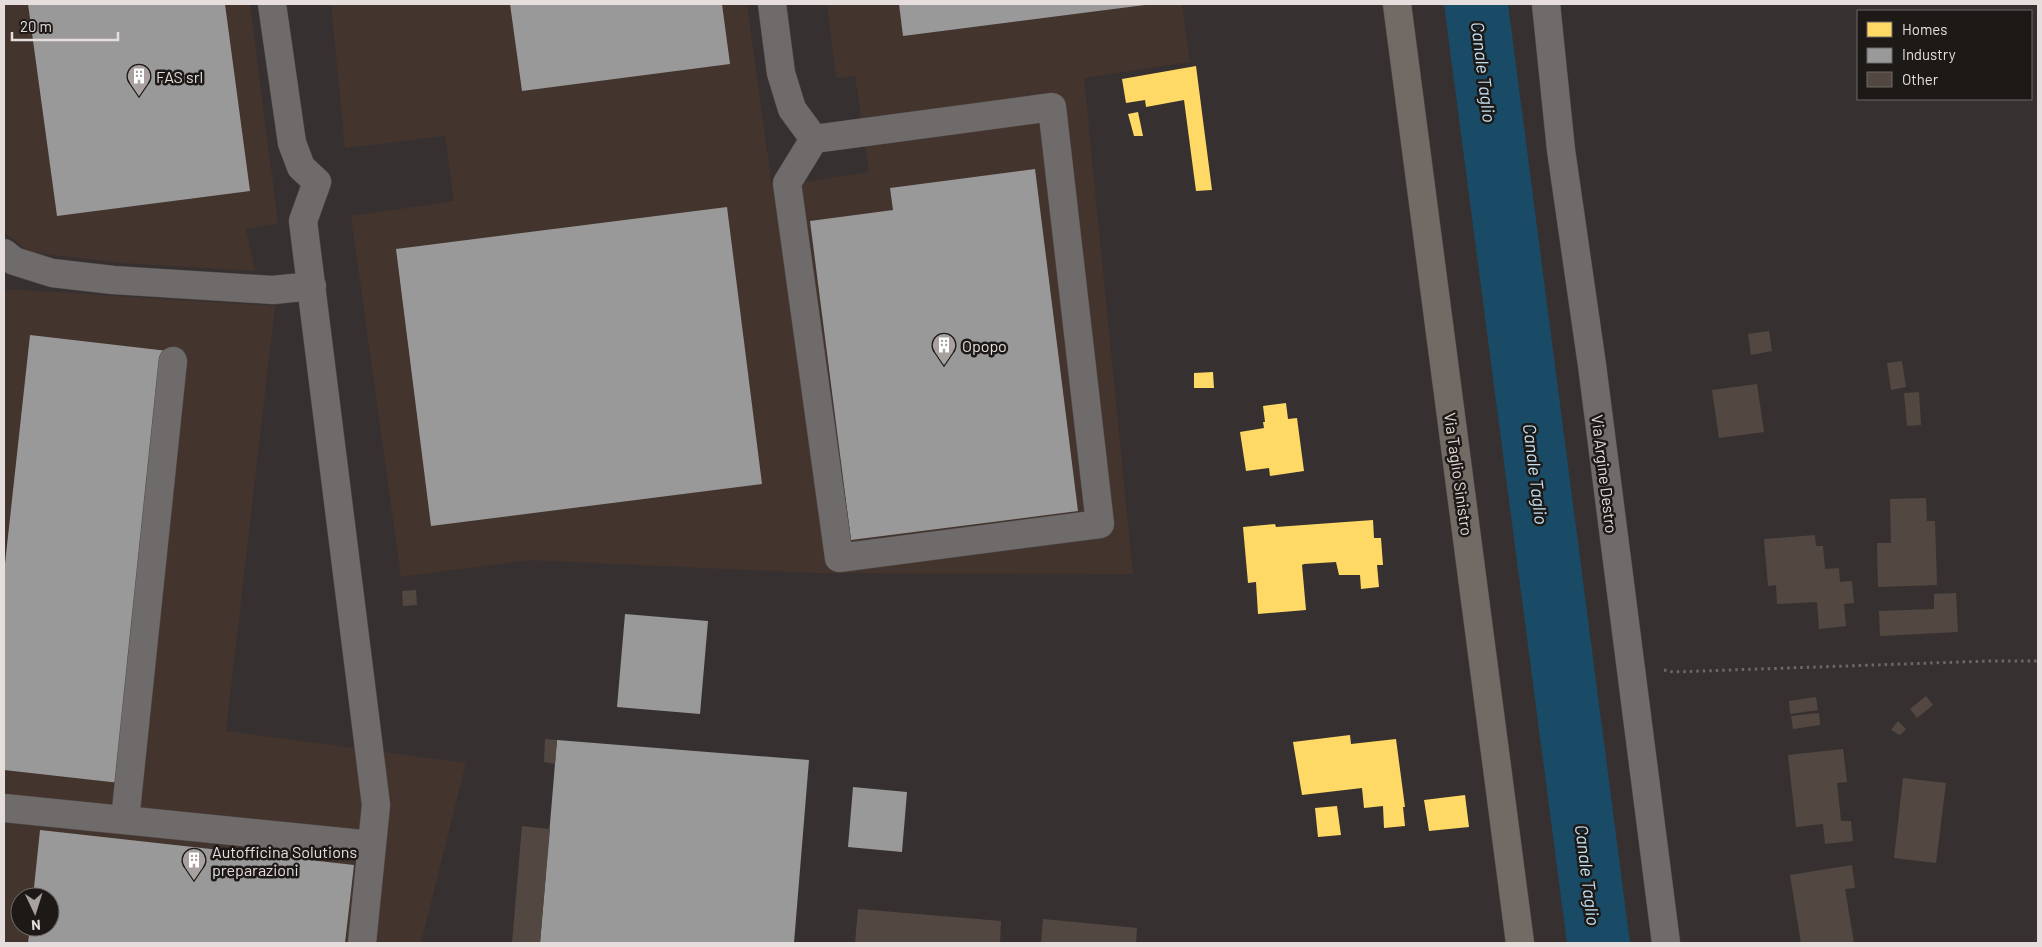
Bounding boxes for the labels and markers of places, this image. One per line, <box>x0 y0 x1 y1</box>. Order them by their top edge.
building icon: FAS srl <box>126 63 152 97</box>
place label: FAS srl <box>156 67 203 86</box>
building icon: Opopo <box>931 332 957 366</box>
place label: Opopo <box>962 336 1007 355</box>
place label: Autofficina Solutions preparazioni <box>212 842 357 879</box>
building icon: Autofficina Solutions preparazioni <box>181 847 207 881</box>

